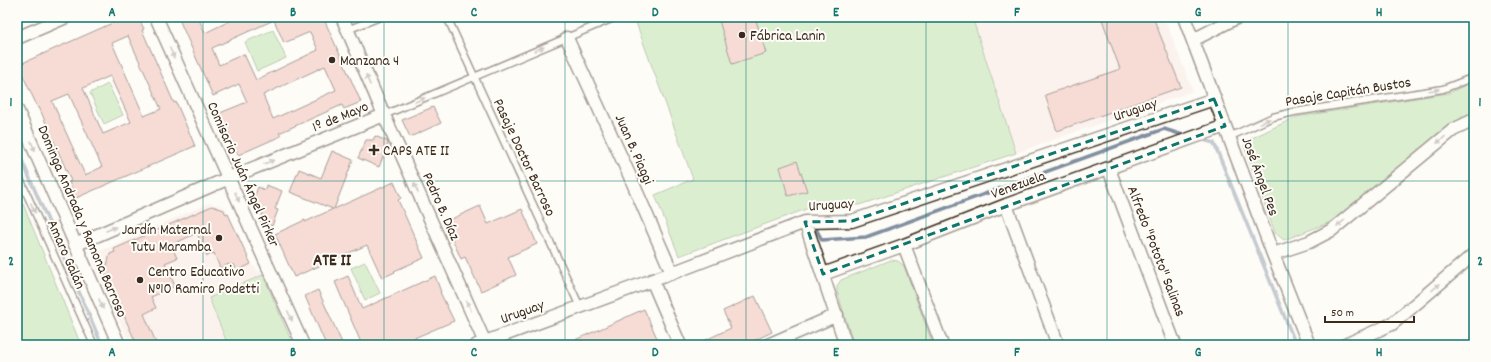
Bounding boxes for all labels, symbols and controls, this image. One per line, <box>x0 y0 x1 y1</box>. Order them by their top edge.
text: A <box>108 4 116 23</box>
text: B <box>290 4 296 23</box>
text: C <box>471 4 478 23</box>
text: D <box>652 4 659 23</box>
text: E <box>833 4 840 23</box>
text: F <box>1014 4 1020 23</box>
text: G <box>1195 4 1202 23</box>
text: H <box>1376 4 1383 23</box>
place label: Fábrica Lanin <box>750 26 825 48</box>
marker: Fábrica Lanin <box>737 30 747 40</box>
one-way arrow <box>534 46 546 52</box>
one-way arrow <box>170 47 176 59</box>
place label: Manzana 4 <box>340 51 399 73</box>
marker: Manzana 4 <box>327 55 337 65</box>
street label: Pasaje Capitán Bustos <box>1284 72 1413 114</box>
one-way arrow <box>365 73 371 85</box>
one-way arrow <box>1427 87 1440 93</box>
street label: Uruguay <box>1111 93 1162 129</box>
text: 1 <box>10 94 13 113</box>
text: 1 <box>1479 94 1482 113</box>
street label: Pasaje Doctor Barroso <box>486 95 560 221</box>
street label: 1º de Mayo <box>309 96 373 139</box>
one-way arrow <box>414 97 425 103</box>
street label: Comisario Juán Ángel Pirker <box>200 99 284 251</box>
street label: Juan B. Piaggi <box>608 111 659 189</box>
one-way arrow <box>1259 118 1270 124</box>
street label: Dominga Andrada y Ramona Barroso <box>31 122 132 322</box>
street label: José Ángel Pes <box>1235 134 1284 219</box>
one-way arrow <box>1436 136 1446 145</box>
one-way arrow <box>30 140 36 152</box>
place label: CAPS ATE II <box>383 141 450 163</box>
marker: CAPS ATE II <box>368 144 380 156</box>
one-way arrow <box>264 159 275 165</box>
street label: Venezuela <box>988 166 1050 206</box>
street label: Pedro B. Díaz <box>415 169 465 245</box>
one-way arrow <box>413 182 419 193</box>
street label: Alfredo "Pototo" Salinas <box>1120 183 1190 320</box>
one-way arrow <box>234 191 240 202</box>
street label: Uruguay <box>808 193 855 219</box>
one-way arrow <box>30 203 36 214</box>
street label: Amaro Galán <box>40 217 90 293</box>
one-way arrow <box>1335 219 1346 227</box>
place label: Jardín Maternal Tutu Maramba <box>122 220 212 259</box>
one-way arrow <box>106 226 118 232</box>
marker: Jardín Maternal Tutu Maramba <box>214 233 224 243</box>
district label: ATE II <box>313 250 352 274</box>
text: 2 <box>8 253 14 272</box>
text: 2 <box>1477 253 1483 272</box>
place label: Centro Educativo N°10 Ramiro Podetti <box>148 262 259 301</box>
marker: Centro Educativo N°10 Ramiro Podetti <box>135 275 145 285</box>
one-way arrow <box>1431 282 1441 291</box>
street label: Uruguay <box>498 294 549 331</box>
one-way arrow <box>98 298 104 309</box>
scale bar <box>1325 298 1414 324</box>
one-way arrow <box>466 300 472 312</box>
text: 50 m <box>1331 305 1354 322</box>
one-way arrow <box>287 310 293 321</box>
text: A <box>108 344 116 362</box>
text: B <box>290 344 296 362</box>
text: C <box>471 344 478 362</box>
text: D <box>652 344 659 362</box>
text: E <box>833 344 840 362</box>
text: F <box>1014 344 1020 362</box>
text: G <box>1195 344 1202 362</box>
text: H <box>1376 344 1383 362</box>

